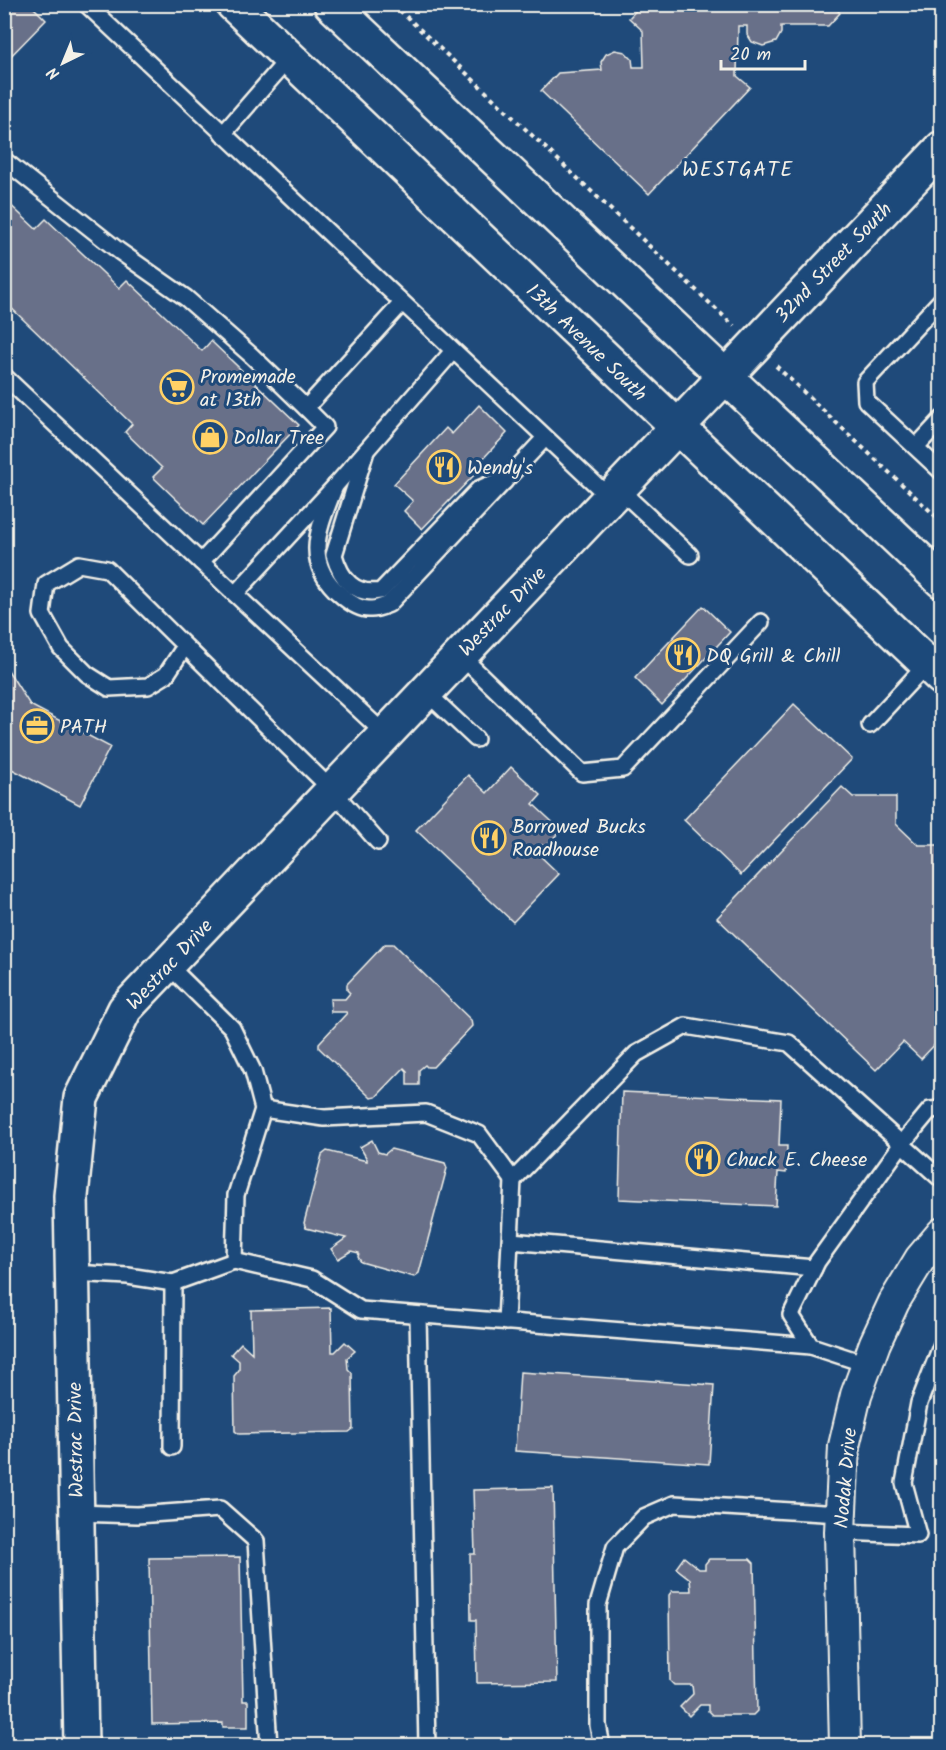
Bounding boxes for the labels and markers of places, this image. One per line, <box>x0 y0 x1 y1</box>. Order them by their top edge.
place label: Promemade at 13th <box>200 362 296 417</box>
supermarket icon: Promemade at 13th <box>159 369 195 405</box>
shop icon: Dollar Tree <box>192 419 228 455</box>
place label: Dollar Tree <box>233 423 324 455</box>
restaurant icon: Wendy's <box>426 449 462 485</box>
place label: Wendy's <box>467 453 534 485</box>
restaurant icon: DQ Grill & Chill <box>665 637 701 673</box>
place label: DQ Grill & Chill <box>706 641 841 673</box>
office icon: PATH <box>19 708 55 744</box>
place label: PATH <box>60 712 107 744</box>
place label: Borrowed Bucks Roadhouse <box>512 812 646 867</box>
restaurant icon: Borrowed Bucks Roadhouse <box>471 820 507 856</box>
restaurant icon: Chuck E. Cheese <box>685 1141 721 1177</box>
place label: Chuck E. Cheese <box>726 1145 867 1177</box>

